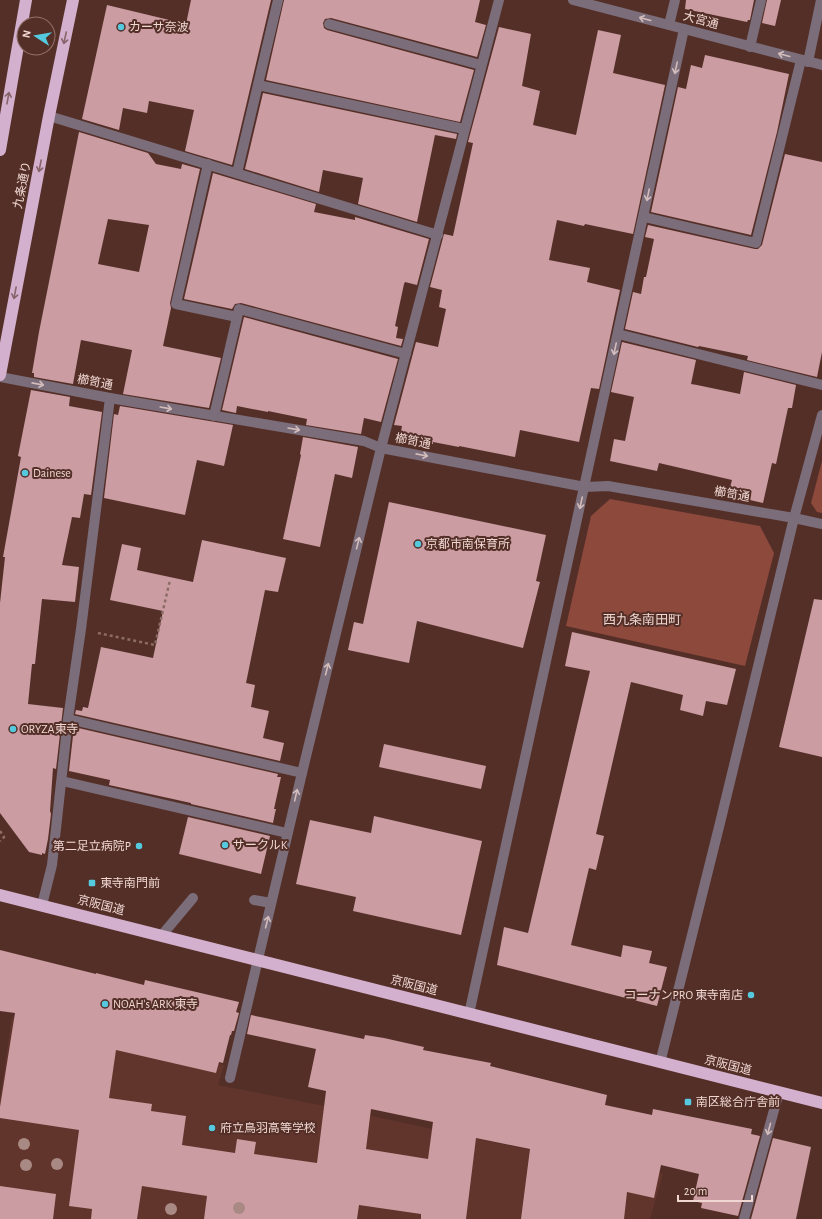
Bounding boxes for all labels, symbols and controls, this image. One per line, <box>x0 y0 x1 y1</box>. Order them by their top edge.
street label: 大宮通 <box>682 9 720 30</box>
one-way arrow <box>639 15 652 22</box>
north arrow <box>16 16 56 56</box>
place label: カーサ奈波 <box>129 20 189 33</box>
marker: カーサ奈波 <box>116 22 126 32</box>
text: N <box>21 29 33 39</box>
one-way arrow <box>61 31 69 44</box>
one-way arrow <box>778 51 791 59</box>
one-way arrow <box>672 61 680 74</box>
one-way arrow <box>5 92 13 105</box>
one-way arrow <box>35 159 43 172</box>
street label: 九条通り <box>11 160 32 210</box>
one-way arrow <box>644 188 652 201</box>
one-way arrow <box>11 286 19 299</box>
one-way arrow <box>611 342 619 355</box>
street label: 櫛笥通 <box>76 372 114 391</box>
one-way arrow <box>31 381 44 389</box>
one-way arrow <box>159 404 172 412</box>
one-way arrow <box>288 426 301 434</box>
street label: 櫛笥通 <box>394 431 432 450</box>
one-way arrow <box>415 452 428 460</box>
place label: Dainese <box>33 467 71 479</box>
marker: Dainese <box>20 468 30 478</box>
street label: 櫛笥通 <box>713 484 751 503</box>
one-way arrow <box>577 497 585 510</box>
one-way arrow <box>355 537 362 550</box>
place label: 京都市南保育所 <box>426 537 510 550</box>
marker: 京都市南保育所 <box>413 539 423 549</box>
district label: 西九条南田町 <box>603 612 681 627</box>
one-way arrow <box>324 663 331 676</box>
place label: ORYZA東寺 <box>21 723 79 735</box>
marker: ORYZA東寺 <box>8 724 18 734</box>
one-way arrow <box>293 789 301 802</box>
place label: 第二足立病院P <box>53 839 131 852</box>
place label: サークルK <box>233 839 288 851</box>
marker: サークルK <box>220 840 230 850</box>
marker: 第二足立病院P <box>134 841 144 851</box>
place label: 東寺南門前 <box>100 877 160 889</box>
marker: 東寺南門前 <box>87 878 97 888</box>
street label: 京阪国道 <box>76 892 126 917</box>
one-way arrow <box>263 916 271 929</box>
street label: 京阪国道 <box>389 972 439 997</box>
place label: コーナンPRO 東寺南店 <box>625 989 743 1001</box>
marker: コーナンPRO 東寺南店 <box>746 990 756 1000</box>
place label: NOAH's ARK 東寺 <box>113 998 198 1010</box>
marker: NOAH's ARK 東寺 <box>100 999 110 1009</box>
street label: 京阪国道 <box>703 1052 753 1077</box>
place label: 南区総合庁舎前 <box>696 1095 780 1108</box>
marker: 南区総合庁舎前 <box>683 1097 693 1107</box>
place label: 府立鳥羽高等学校 <box>220 1121 316 1134</box>
marker: 府立鳥羽高等学校 <box>207 1123 217 1133</box>
one-way arrow <box>765 1123 772 1136</box>
scale bar <box>678 1177 752 1203</box>
text: 20 m <box>684 1185 707 1197</box>

